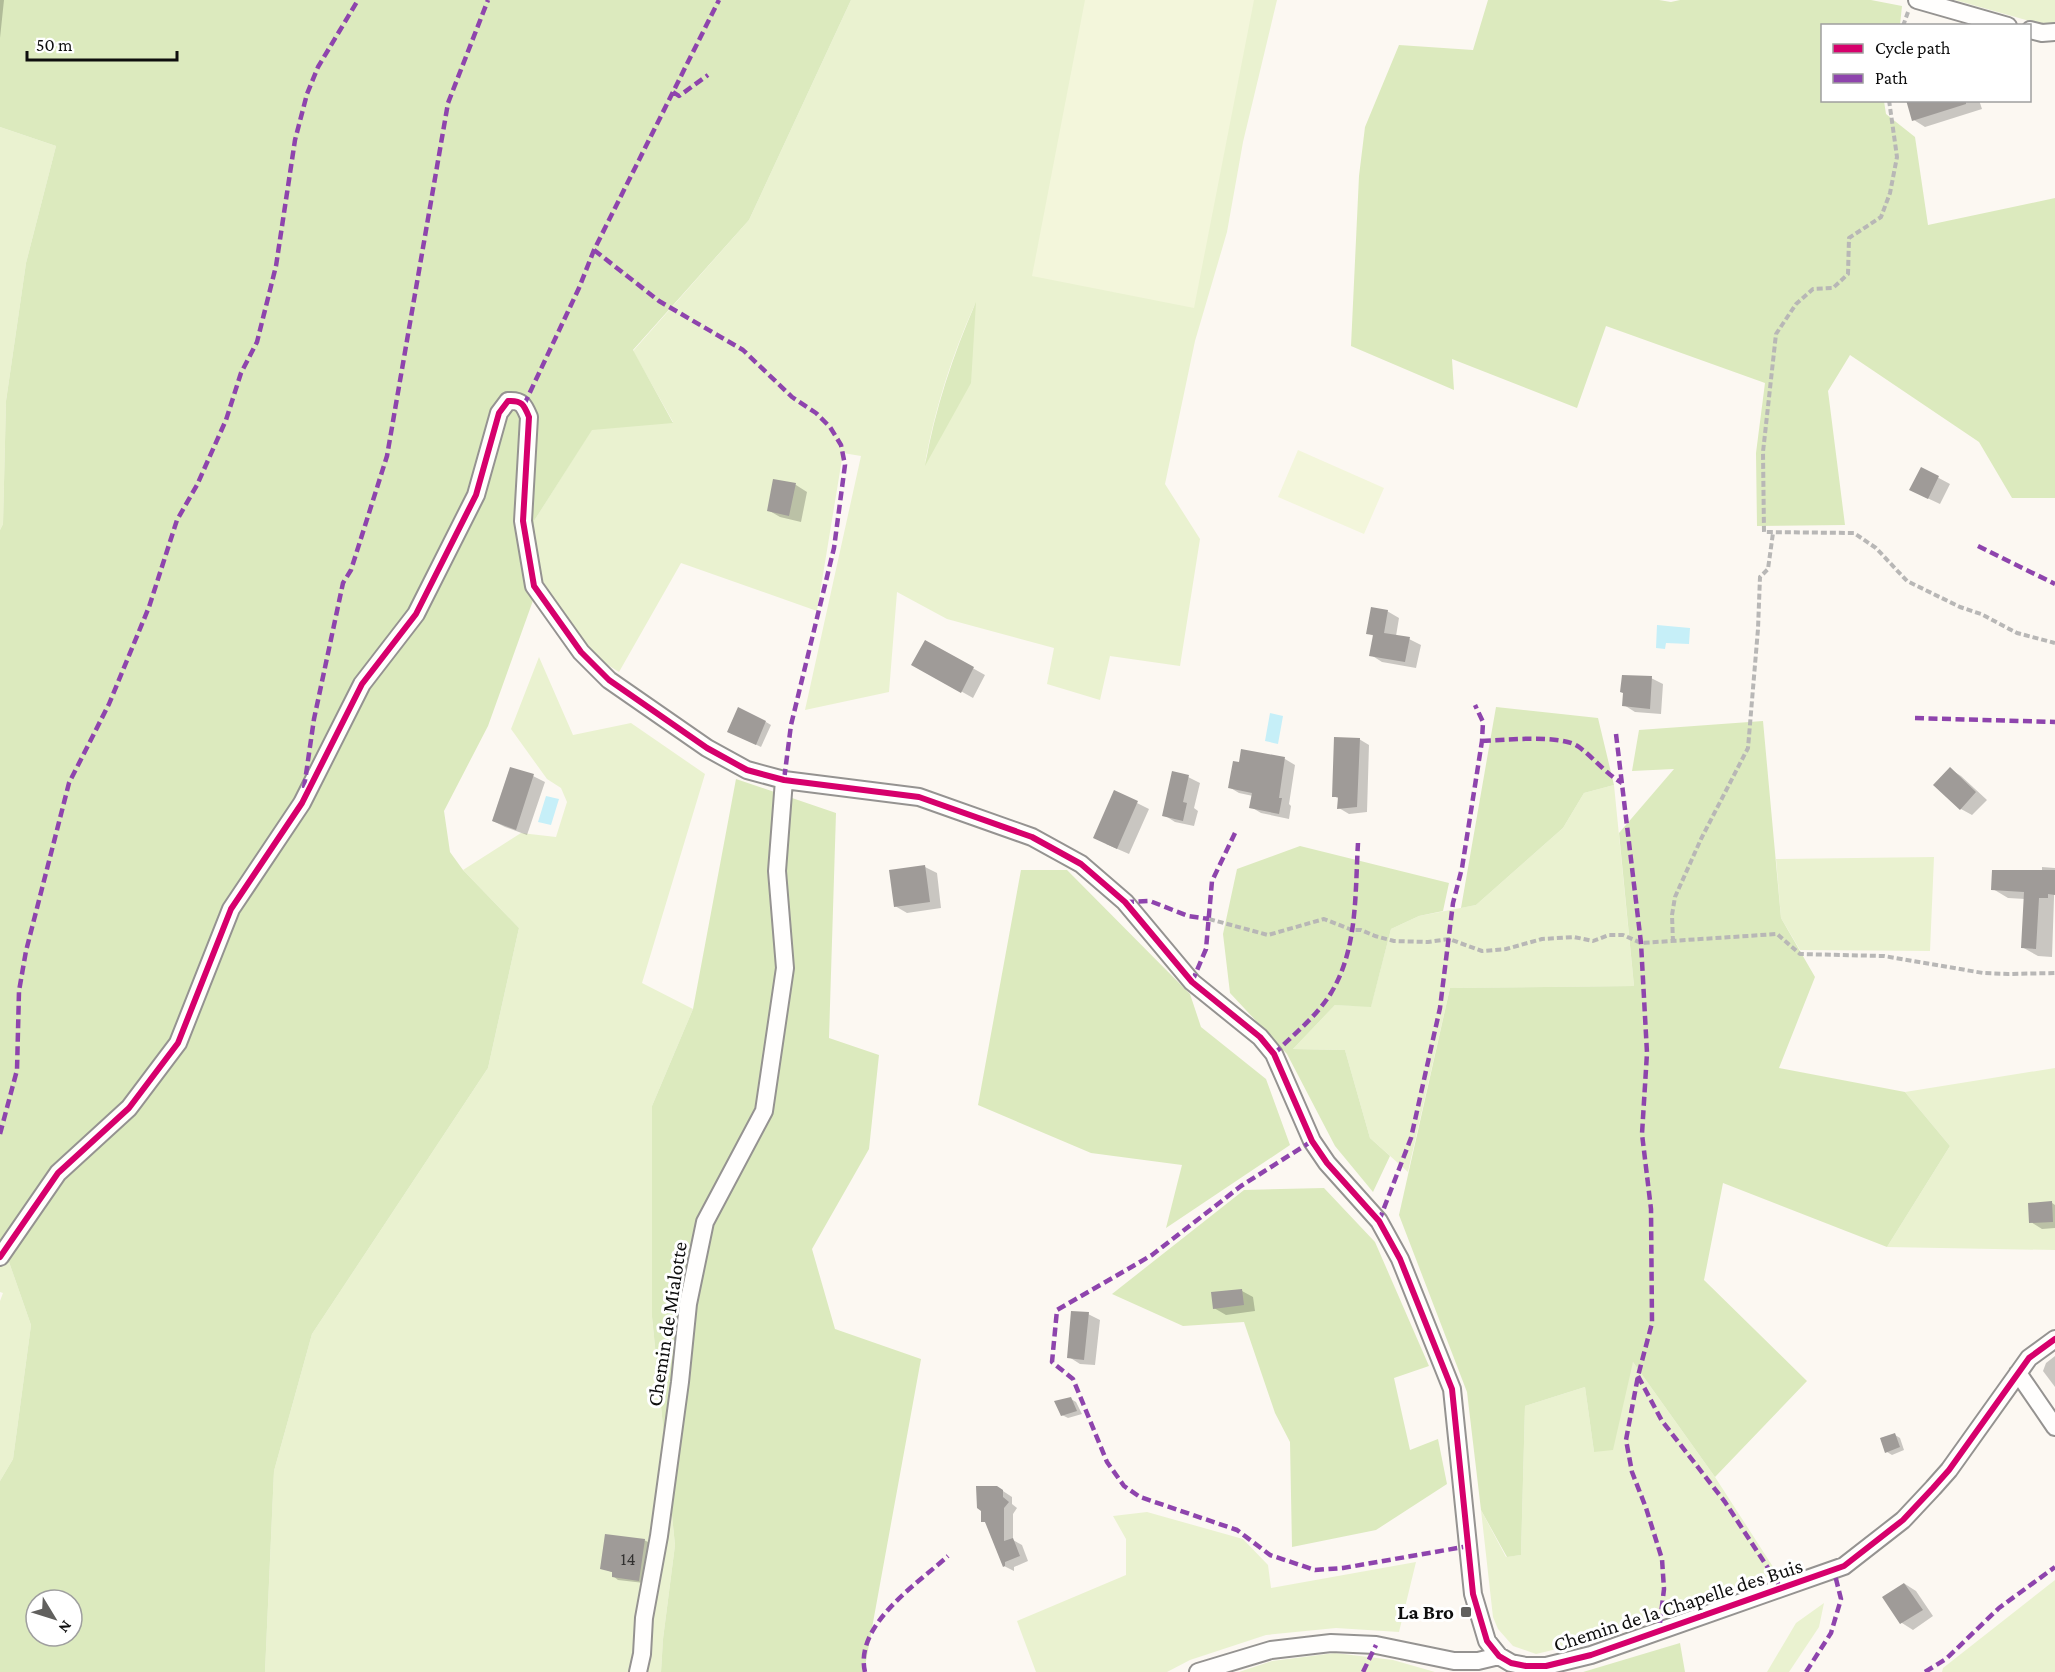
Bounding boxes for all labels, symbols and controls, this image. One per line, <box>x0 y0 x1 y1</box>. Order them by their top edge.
scale bar <box>27 24 177 62</box>
legend <box>1821 24 2031 102</box>
text: 50 m <box>36 35 73 55</box>
text: Cycle path <box>1875 38 1951 58</box>
text: Path <box>1875 68 1908 88</box>
street label: Chemin de Mialotte <box>642 1240 692 1408</box>
house number: 14 <box>620 1549 636 1569</box>
street label: Chemin de la Chapelle des Buis <box>1550 1553 1806 1657</box>
north arrow <box>24 1588 84 1648</box>
place label: La Bro <box>1397 1600 1454 1624</box>
marker: La Bro <box>1459 1605 1473 1619</box>
text: N <box>55 1617 75 1637</box>

